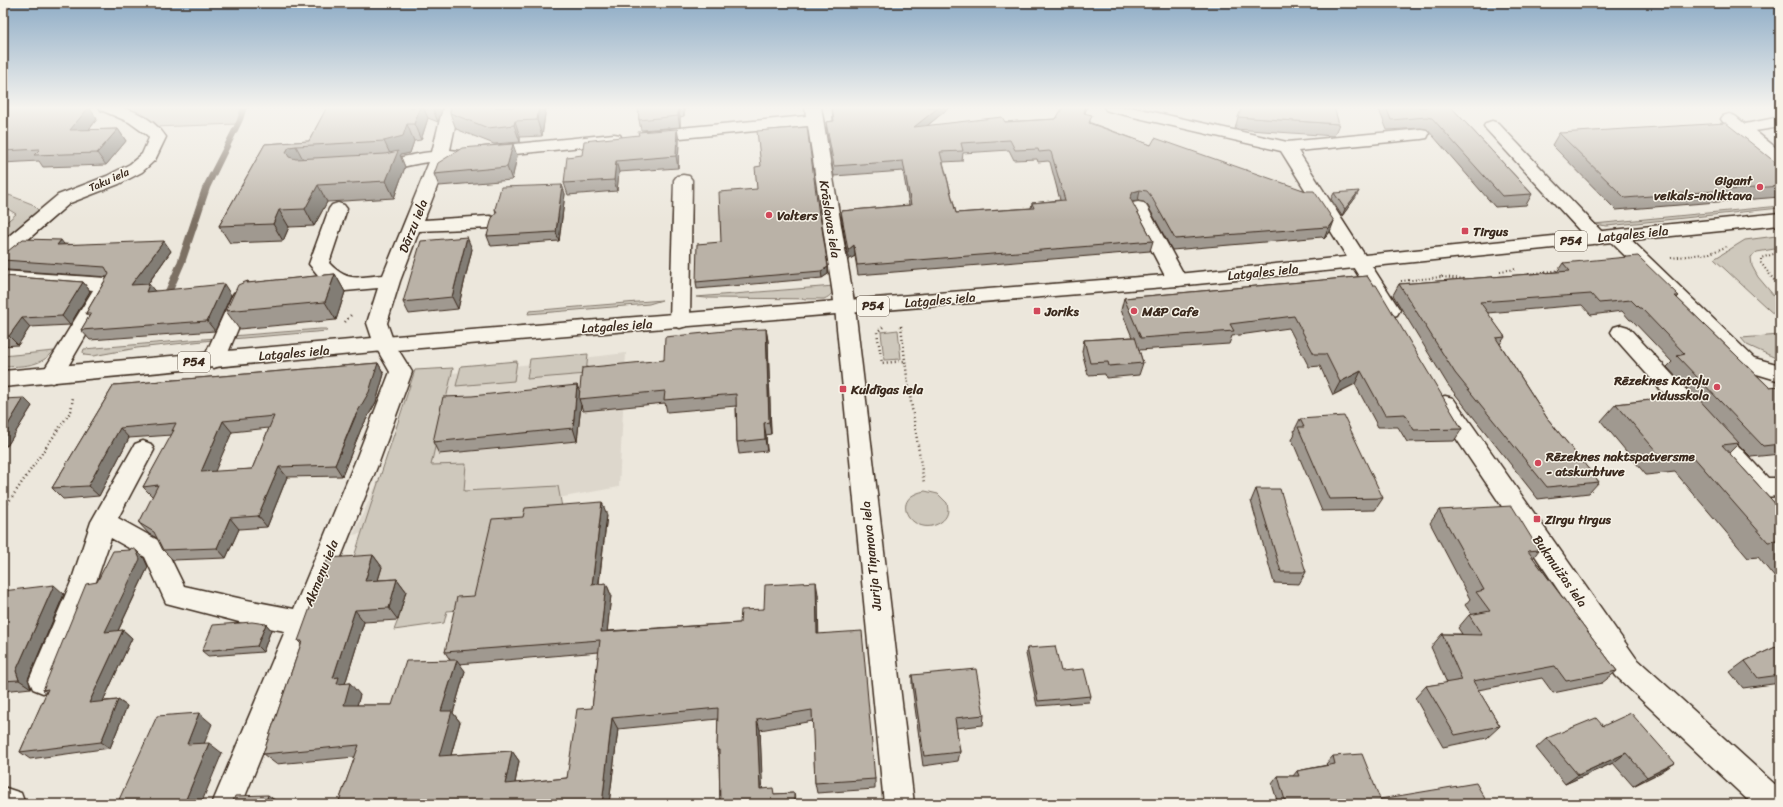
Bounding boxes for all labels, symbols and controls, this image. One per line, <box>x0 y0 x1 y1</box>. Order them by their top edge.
street label: Taku iela <box>86 162 133 197</box>
place label: Gigant veikals-noliktava <box>1654 169 1753 207</box>
street label: Krāslavas iela <box>813 178 848 260</box>
marker: Gigant veikals-noliktava <box>1755 182 1765 192</box>
street label: Dārzu iela <box>392 195 434 256</box>
place label: Valters <box>777 204 819 227</box>
marker: Valters <box>764 210 774 220</box>
street label: Latgales iela <box>1596 219 1670 249</box>
place label: Tirgus <box>1473 220 1509 243</box>
marker: Tirgus <box>1460 226 1470 236</box>
road number: P54 <box>1555 231 1587 251</box>
street label: Latgales iela <box>1226 257 1300 287</box>
street label: Latgales iela <box>904 285 977 315</box>
road number: P54 <box>857 296 889 316</box>
place label: Joriks <box>1044 300 1080 323</box>
place label: M&P Cafe <box>1141 300 1199 323</box>
marker: Joriks <box>1032 306 1042 316</box>
marker: M&P Cafe <box>1129 306 1139 316</box>
street label: Latgales iela <box>581 312 654 340</box>
street label: Latgales iela <box>258 338 331 368</box>
road number: P54 <box>178 352 210 372</box>
place label: Rēzeknes Katoļu vidusskola <box>1613 369 1710 407</box>
place label: Kuldīgas iela <box>850 378 923 401</box>
marker: Rēzeknes Katoļu vidusskola <box>1712 382 1722 392</box>
marker: Kuldīgas iela <box>838 384 848 394</box>
place label: Rēzeknes naktspatversme - atskurbtuve <box>1545 445 1696 483</box>
marker: Rēzeknes naktspatversme - atskurbtuve <box>1533 458 1543 468</box>
street label: Jurija Tiņanova iela <box>854 500 888 613</box>
place label: Zirgu tirgus <box>1544 508 1612 531</box>
marker: Zirgu tirgus <box>1532 514 1542 524</box>
street label: Bukmuižas iela <box>1526 530 1594 612</box>
street label: Akmeņu iela <box>297 536 345 611</box>

